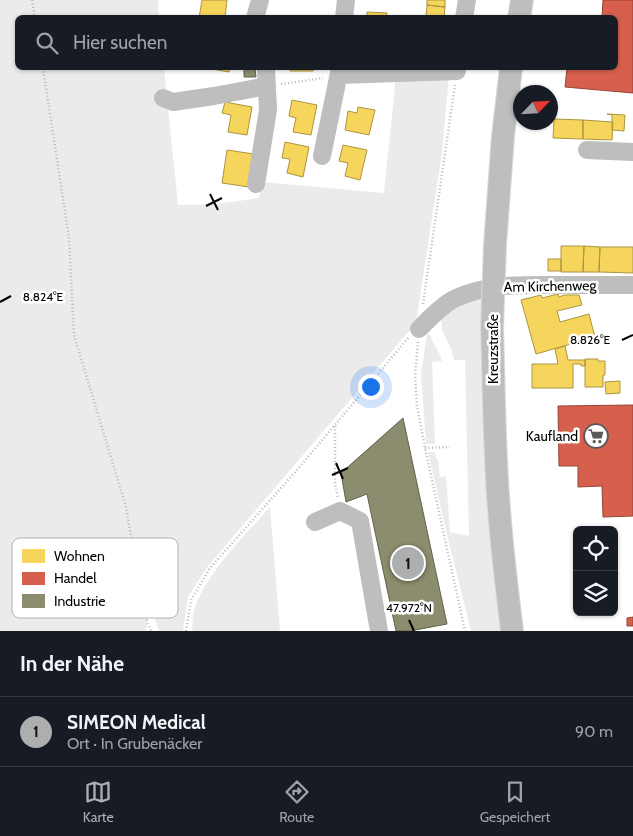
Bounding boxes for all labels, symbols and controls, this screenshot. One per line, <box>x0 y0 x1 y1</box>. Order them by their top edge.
search box <box>15 15 618 70</box>
icon: search <box>33 29 61 57</box>
text: Hier suchen <box>73 31 167 54</box>
north arrow <box>513 85 558 130</box>
street label: Am Kirchenweg <box>504 276 597 296</box>
text: 8.824°E <box>23 289 63 304</box>
street label: Kreuzstraße <box>484 314 502 384</box>
text: 8.826°E <box>570 332 610 347</box>
your location <box>358 374 384 400</box>
supermarket icon: Kaufland <box>583 423 609 449</box>
place label: Kaufland <box>526 427 578 445</box>
map controls <box>573 526 618 616</box>
button: locate <box>573 526 618 571</box>
legend <box>12 538 178 618</box>
pin: 1 <box>392 544 424 582</box>
text: Wohnen <box>54 547 105 565</box>
text: Handel <box>54 569 97 587</box>
button: layers <box>573 571 618 616</box>
text: Industrie <box>54 592 105 610</box>
text: 47.972°N <box>386 600 432 615</box>
text: In der Nähe <box>20 651 124 676</box>
text: SIMEON Medical <box>67 711 206 734</box>
text: 1 <box>33 722 39 741</box>
text: 90 m <box>575 722 613 741</box>
text: Ort · In Grubenäcker <box>67 734 202 753</box>
tab: Karte <box>83 778 114 826</box>
tab: Route <box>279 778 314 826</box>
tab: Gespeichert <box>480 778 550 826</box>

